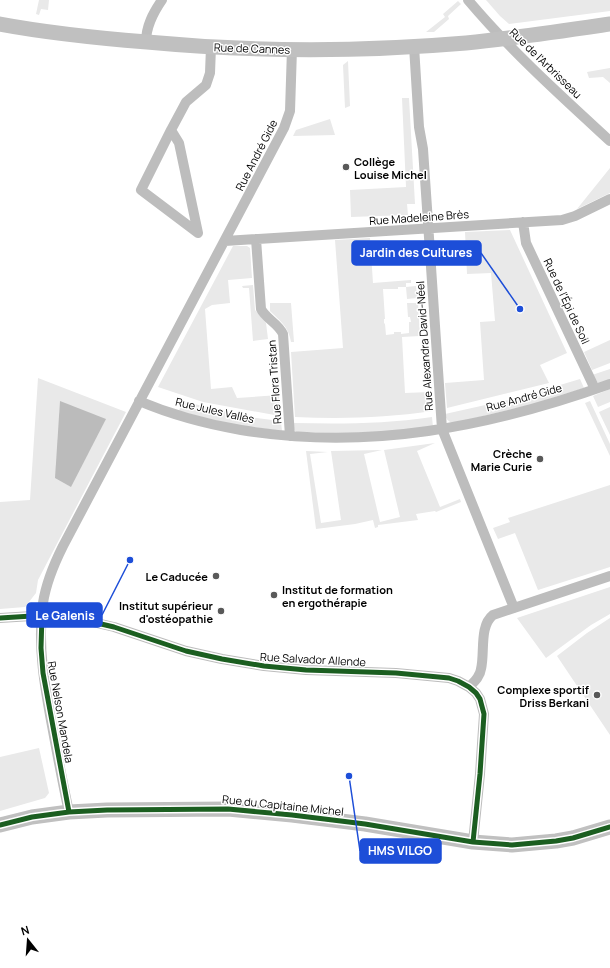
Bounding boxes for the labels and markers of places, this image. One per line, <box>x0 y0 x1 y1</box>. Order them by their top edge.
place label: Collège Louise Michel <box>354 154 427 182</box>
marker: Collège Louise Michel <box>341 162 351 172</box>
callout: Jardin des Cultures <box>352 241 481 265</box>
place label: Crèche Marie Curie <box>471 446 532 474</box>
marker: Crèche Marie Curie <box>535 454 545 464</box>
place label: Le Caducée <box>146 569 208 584</box>
marker: Le Caducée <box>211 571 221 581</box>
place label: Institut de formation en ergothérapie <box>282 582 393 610</box>
marker: Institut de formation en ergothérapie <box>269 590 279 600</box>
place label: Institut supérieur d'ostéopathie <box>119 598 214 626</box>
callout: Le Galenis <box>27 603 102 627</box>
marker: Institut supérieur d'ostéopathie <box>216 606 226 616</box>
place label: Complexe sportif Driss Berkani <box>497 682 590 710</box>
marker: Complexe sportif Driss Berkani <box>592 690 602 700</box>
callout: HMS VILGO <box>360 839 441 863</box>

